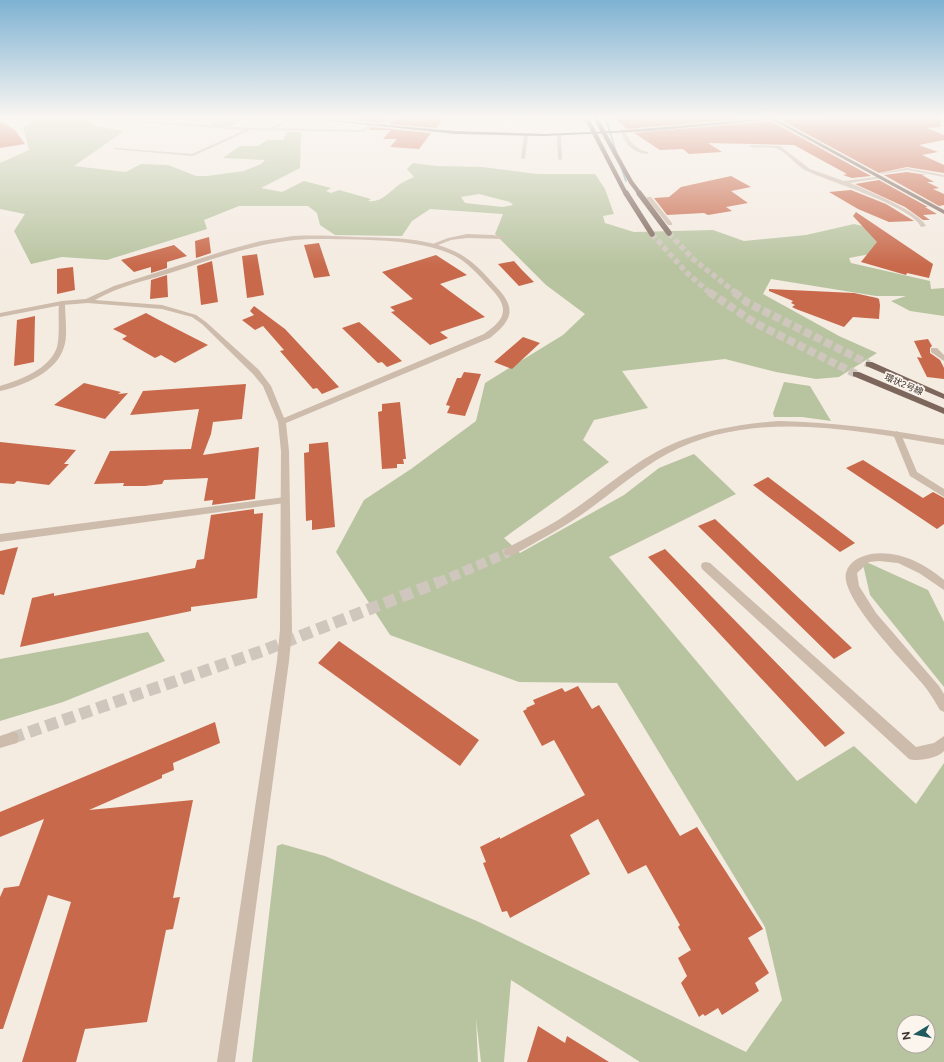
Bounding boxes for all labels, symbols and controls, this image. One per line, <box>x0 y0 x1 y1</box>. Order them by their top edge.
street label: 環状2号線 <box>883 371 926 397</box>
north arrow <box>896 1014 936 1054</box>
text: N <box>900 1030 914 1041</box>

